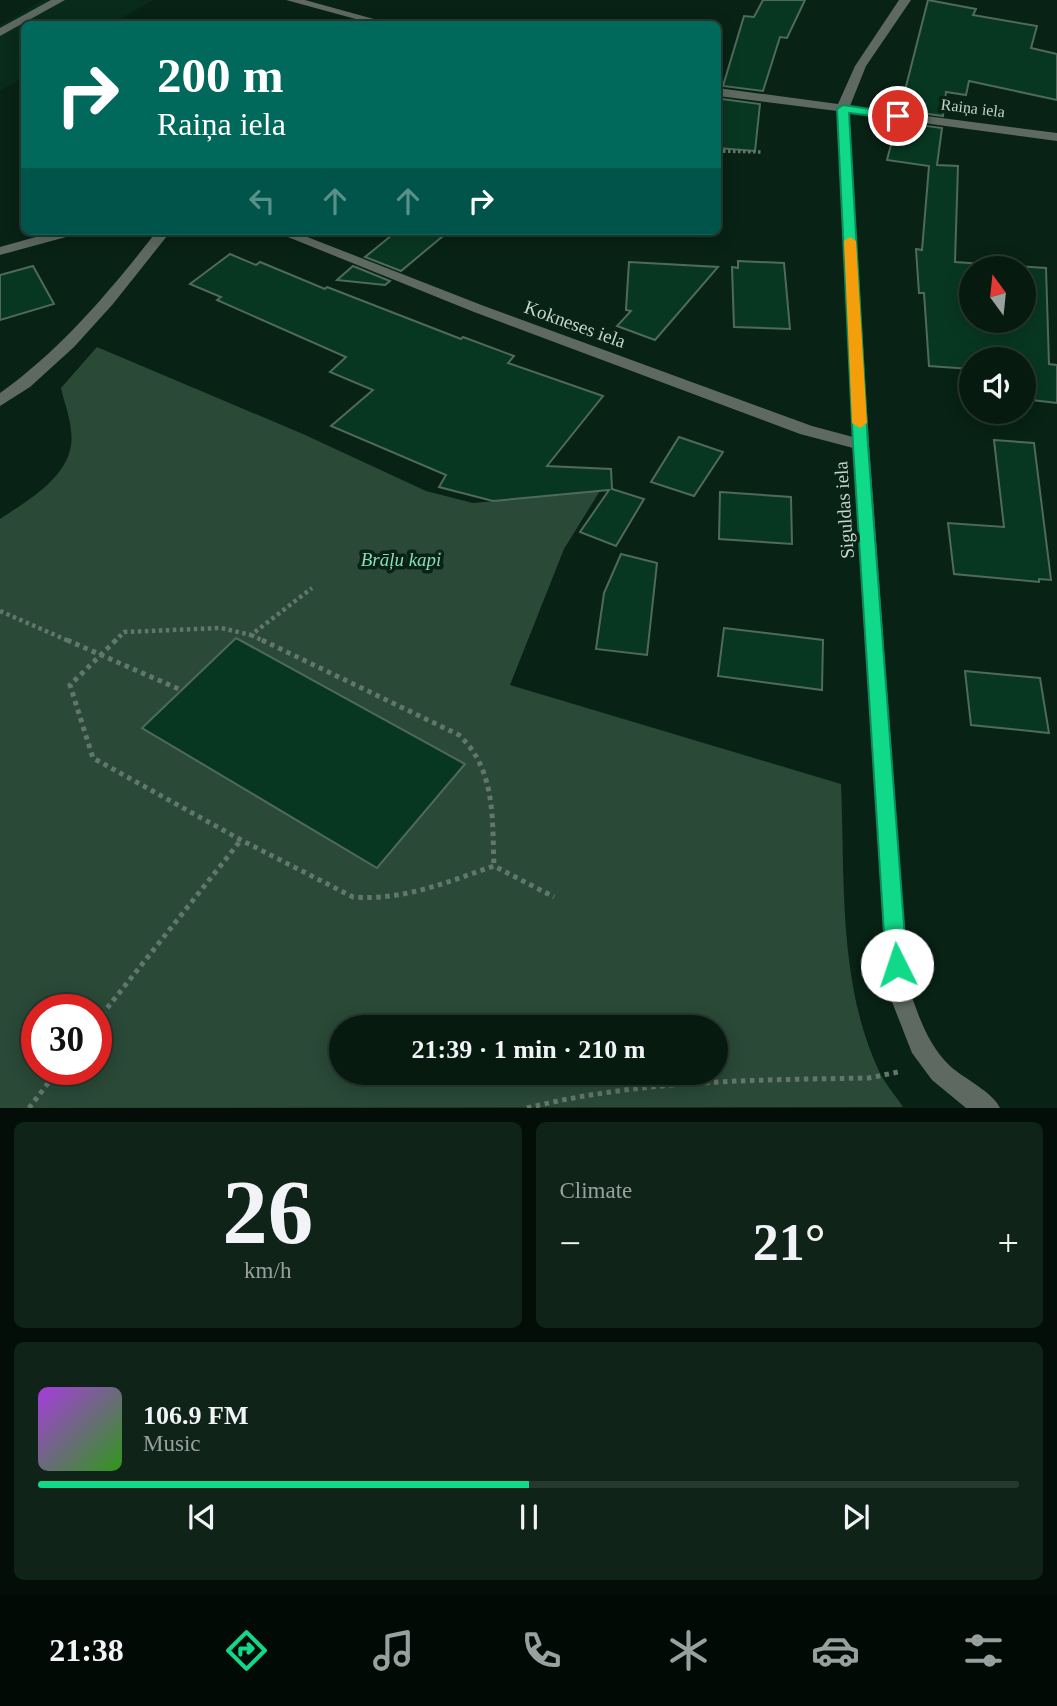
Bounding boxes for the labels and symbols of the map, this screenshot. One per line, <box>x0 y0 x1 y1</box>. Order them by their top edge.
pin <box>868 86 928 146</box>
street label: Raiņa iela <box>940 96 1006 121</box>
north arrow <box>959 256 1036 332</box>
street label: Kokneses iela <box>522 296 629 352</box>
street label: Siguldas iela <box>830 460 858 559</box>
park label: Brāļu kapi <box>361 549 441 570</box>
position arrow <box>860 928 934 1002</box>
speed limit sign: 30 <box>21 994 112 1085</box>

